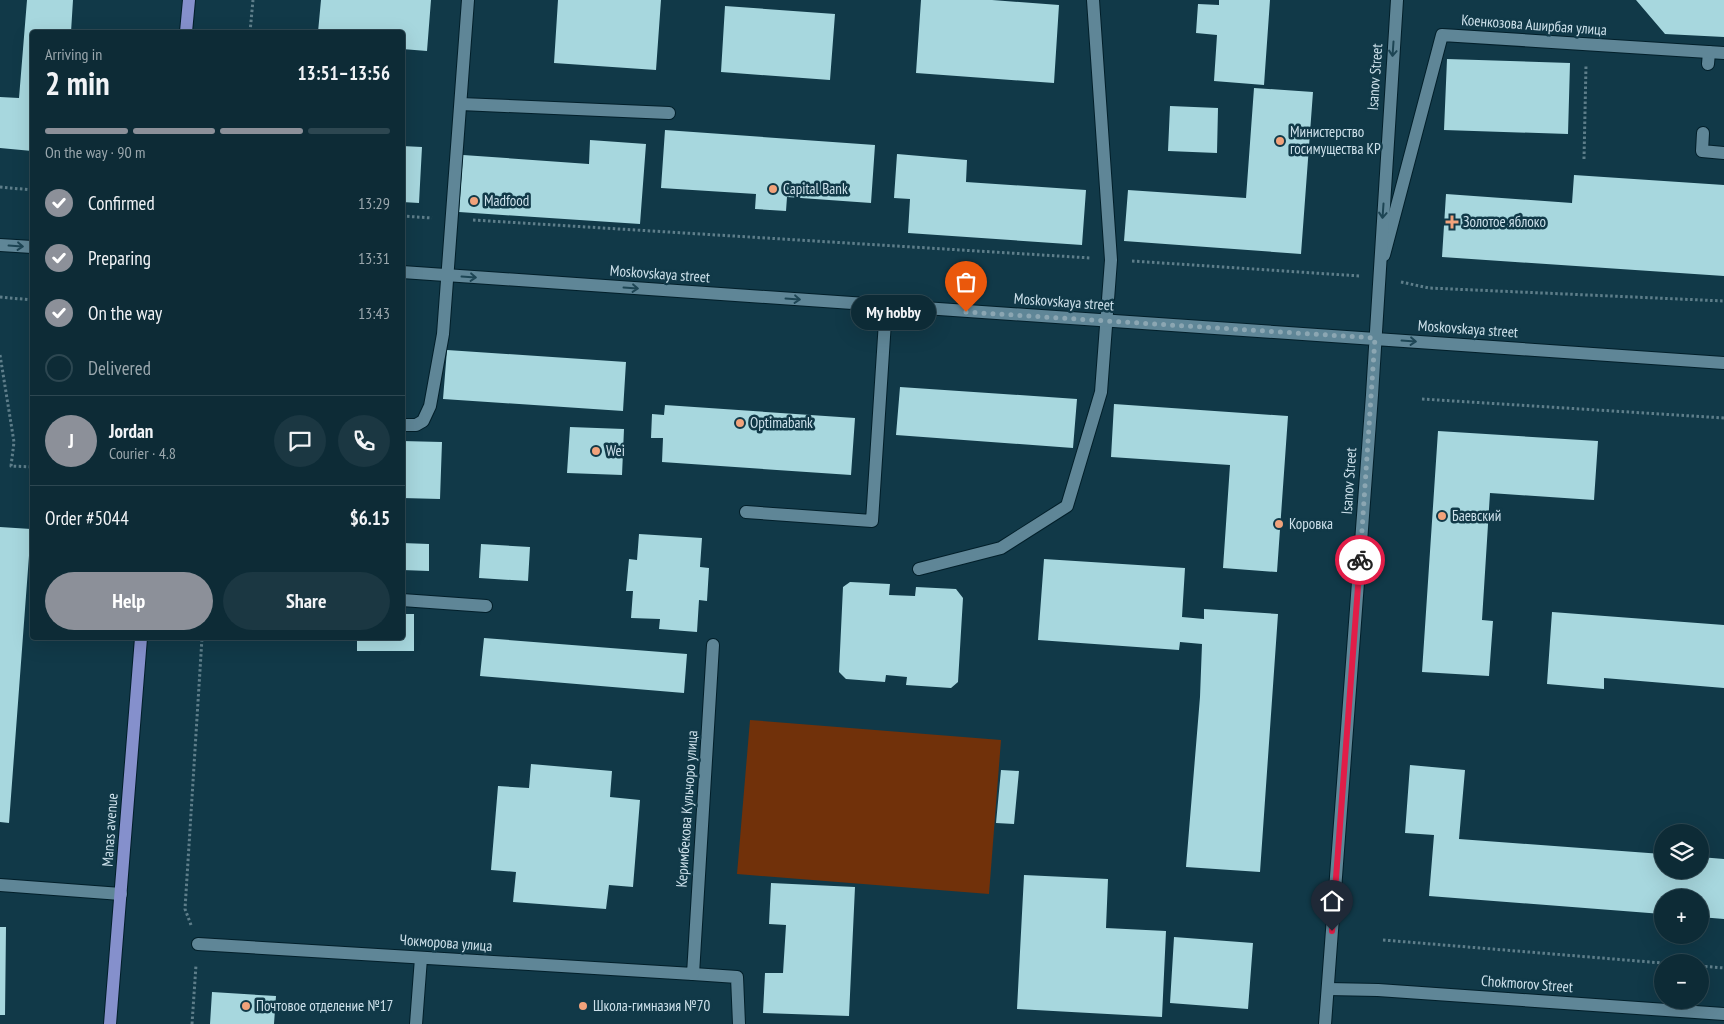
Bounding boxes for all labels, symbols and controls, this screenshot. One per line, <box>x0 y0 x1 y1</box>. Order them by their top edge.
street label: Коенкозова Аширбая улица <box>1461 10 1607 39</box>
one-way arrow <box>1389 40 1398 56</box>
street label: Isanov Street <box>1363 43 1386 111</box>
text: Arriving in <box>45 44 102 64</box>
text: 13:51–13:56 <box>297 61 390 85</box>
text: 2 min <box>45 62 110 104</box>
place label: Министерство госимущества КР <box>1290 122 1381 158</box>
marker: Министерство госимущества КР <box>1274 135 1286 147</box>
text: On the way · 90 m <box>45 142 145 162</box>
place label: Capital Bank <box>783 179 848 198</box>
marker: Capital Bank <box>767 183 779 195</box>
icon: check <box>45 189 73 217</box>
text: Confirmed <box>88 191 155 215</box>
place label: Madfood <box>484 191 529 210</box>
text: 13:29 <box>358 193 390 213</box>
marker: Madfood <box>468 195 480 207</box>
one-way arrow <box>1378 203 1387 219</box>
place label: Золотое яблоко <box>1463 212 1546 231</box>
marker: Золотое яблоко <box>1445 215 1459 229</box>
one-way arrow <box>8 242 24 251</box>
icon: check <box>45 244 73 272</box>
text: Preparing <box>88 246 151 270</box>
text: 13:31 <box>358 248 390 268</box>
street label: Moskovskaya street <box>609 261 711 286</box>
pin <box>945 261 987 312</box>
icon: bag <box>952 268 980 296</box>
one-way arrow <box>460 272 476 281</box>
one-way arrow <box>622 283 638 293</box>
street label: Moskovskaya street <box>1013 289 1115 314</box>
callout: My hobby <box>851 294 936 330</box>
one-way arrow <box>785 295 801 304</box>
icon: check <box>45 299 73 327</box>
text: On the way <box>88 301 162 325</box>
text: My hobby <box>866 302 921 322</box>
text: 13:43 <box>358 303 390 323</box>
street label: Moskovskaya street <box>1417 316 1519 341</box>
one-way arrow <box>1401 336 1417 346</box>
text: Delivered <box>88 356 151 380</box>
place label: Optimabank <box>750 413 813 432</box>
button: chat <box>274 415 326 467</box>
button: phone <box>338 415 390 467</box>
marker: Optimabank <box>734 417 746 429</box>
text: Jordan <box>109 419 153 443</box>
text: J <box>68 429 74 453</box>
place label: Wei <box>606 441 625 460</box>
text: Courier · 4.8 <box>109 443 176 463</box>
marker: Wei <box>590 445 602 457</box>
street label: Isanov Street <box>1337 447 1360 515</box>
text: Order #5044 <box>45 506 129 530</box>
text: $6.15 <box>350 506 390 530</box>
place label: Баевский <box>1452 506 1501 525</box>
marker: Баевский <box>1436 510 1448 522</box>
place label: Коровка <box>1289 514 1333 533</box>
marker: Коровка <box>1273 518 1285 530</box>
courier <box>1335 535 1385 585</box>
icon: bike <box>1346 546 1374 574</box>
button: Help <box>45 572 213 630</box>
button: Share <box>223 572 390 630</box>
street label: Керимбекова Кульчоро улица <box>672 730 701 888</box>
street label: Manas avenue <box>97 793 122 867</box>
map controls <box>1654 824 1709 1009</box>
button: layers <box>1654 824 1709 879</box>
pin <box>1311 880 1353 931</box>
icon: home <box>1318 887 1346 915</box>
button: + <box>1654 889 1709 944</box>
street label: Чокморова улица <box>399 930 493 955</box>
button: − <box>1654 954 1709 1009</box>
street label: Chokmorov Street <box>1480 971 1574 996</box>
place label: Почтовое отделение №17 <box>256 996 393 1015</box>
place label: Школа-гимназия №70 <box>593 996 710 1015</box>
marker: Почтовое отделение №17 <box>240 1000 252 1012</box>
marker: Школа-гимназия №70 <box>577 1000 589 1012</box>

